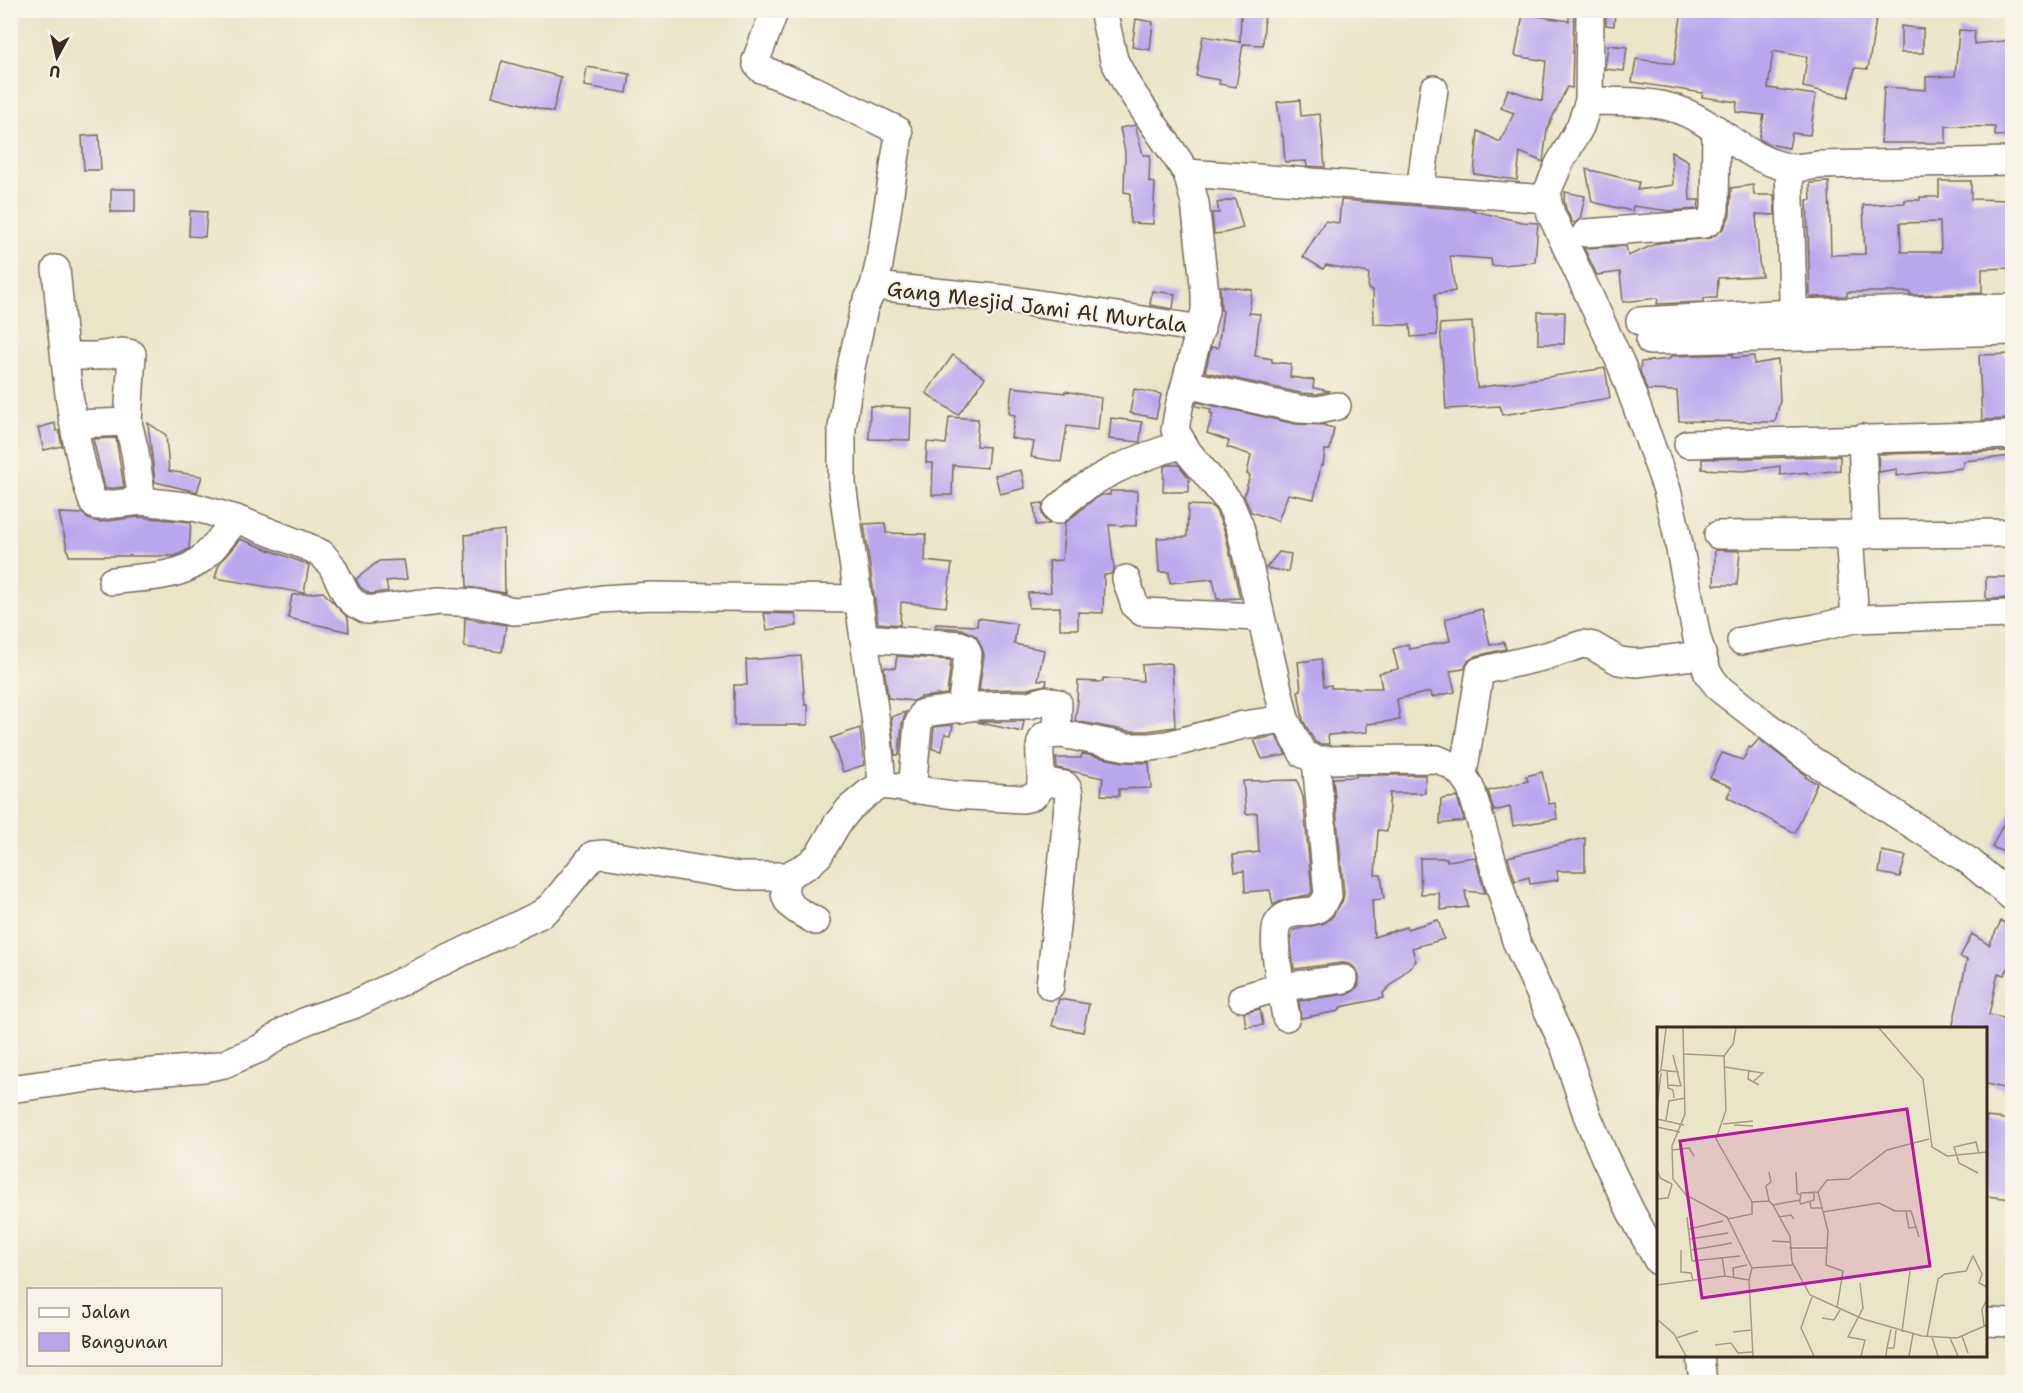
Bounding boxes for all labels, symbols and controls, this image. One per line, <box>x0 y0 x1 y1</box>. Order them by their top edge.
north arrow <box>27 27 87 87</box>
text: U <box>48 60 62 83</box>
street label: Gang Mesjid Jami Al Murtala <box>885 275 1189 339</box>
inset map <box>1657 1027 1987 1357</box>
legend <box>27 1288 222 1366</box>
text: Jalan <box>81 1300 130 1324</box>
text: Bangunan <box>81 1330 168 1354</box>

